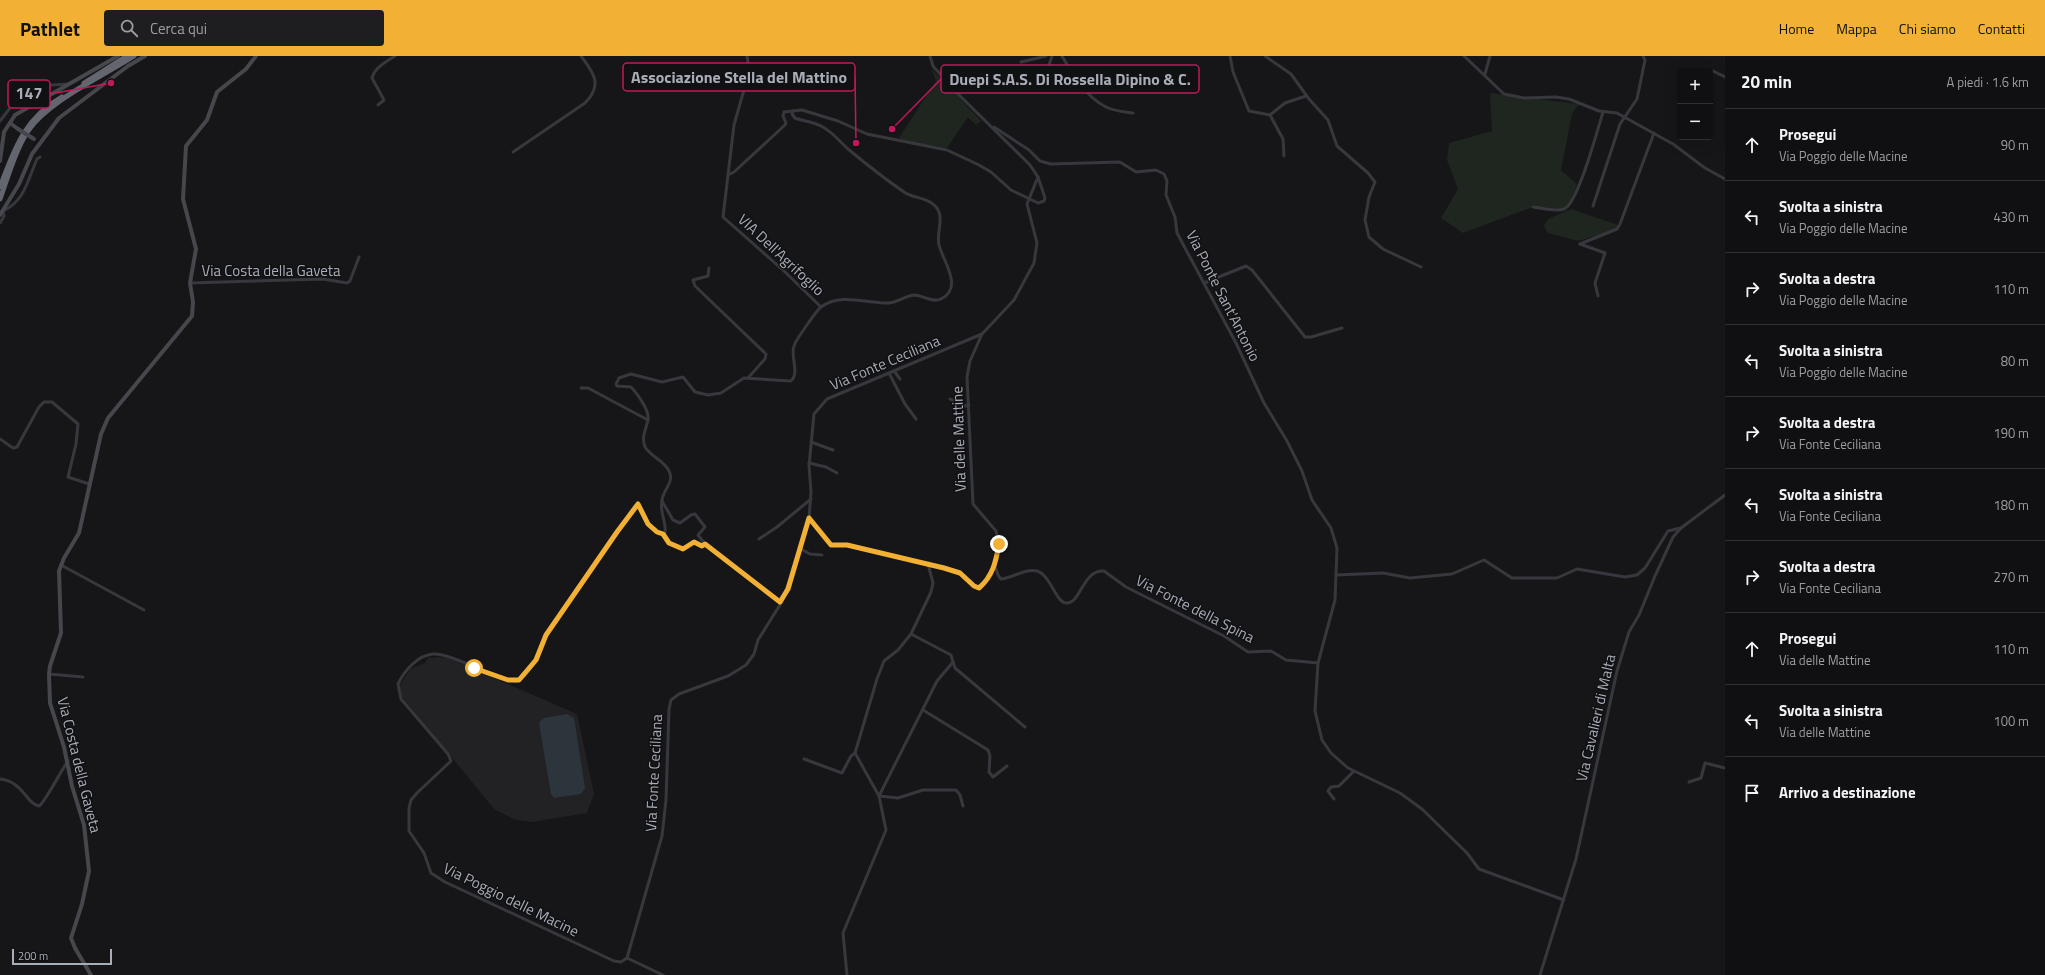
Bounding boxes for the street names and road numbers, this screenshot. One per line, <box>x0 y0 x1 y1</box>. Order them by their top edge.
street label: VIA Dell'Agrifoglio <box>733 208 830 301</box>
street label: Via Ponte Sant'Antonio <box>1180 226 1267 365</box>
street label: Via Costa della Gaveta <box>201 259 341 282</box>
street label: Via Fonte Ceciliana <box>826 329 944 396</box>
street label: Via delle Mattine <box>945 386 972 492</box>
street label: Via Fonte della Spina <box>1132 569 1259 649</box>
street label: Via Cavalieri di Malta <box>1570 651 1621 784</box>
street label: Via Costa della Gaveta <box>51 695 108 836</box>
street label: Via Fonte Ceciliana <box>639 713 668 832</box>
street label: Via Poggio delle Macine <box>439 857 583 942</box>

